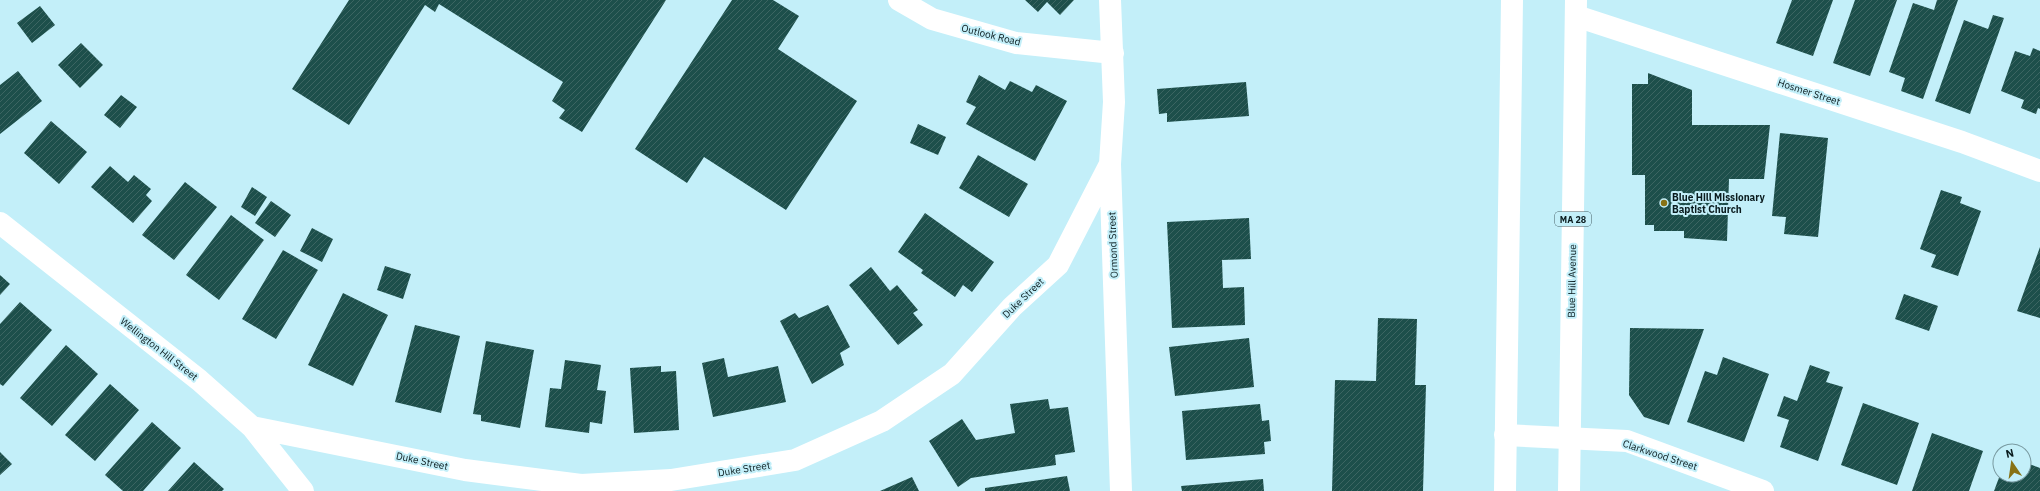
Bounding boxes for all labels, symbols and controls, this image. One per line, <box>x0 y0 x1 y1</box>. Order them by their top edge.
street label: Outlook Road <box>960 21 1022 49</box>
street label: Hosmer Street <box>1776 76 1842 108</box>
place label: Blue Hill Missionary Baptist Church <box>1672 191 1765 216</box>
marker: Blue Hill Missionary Baptist Church <box>1659 198 1669 208</box>
street label: Ormond Street <box>1105 211 1121 278</box>
road number: MA 28 <box>1555 212 1591 226</box>
street label: Blue Hill Avenue <box>1565 244 1579 318</box>
street label: Duke Street <box>1000 275 1047 321</box>
street label: Wellington Hill Street <box>118 315 201 384</box>
street label: Clarkwood Street <box>1621 437 1699 473</box>
north arrow <box>1992 443 2032 483</box>
text: N <box>2004 446 2015 461</box>
street label: Duke Street <box>395 449 450 473</box>
street label: Duke Street <box>717 458 772 480</box>

